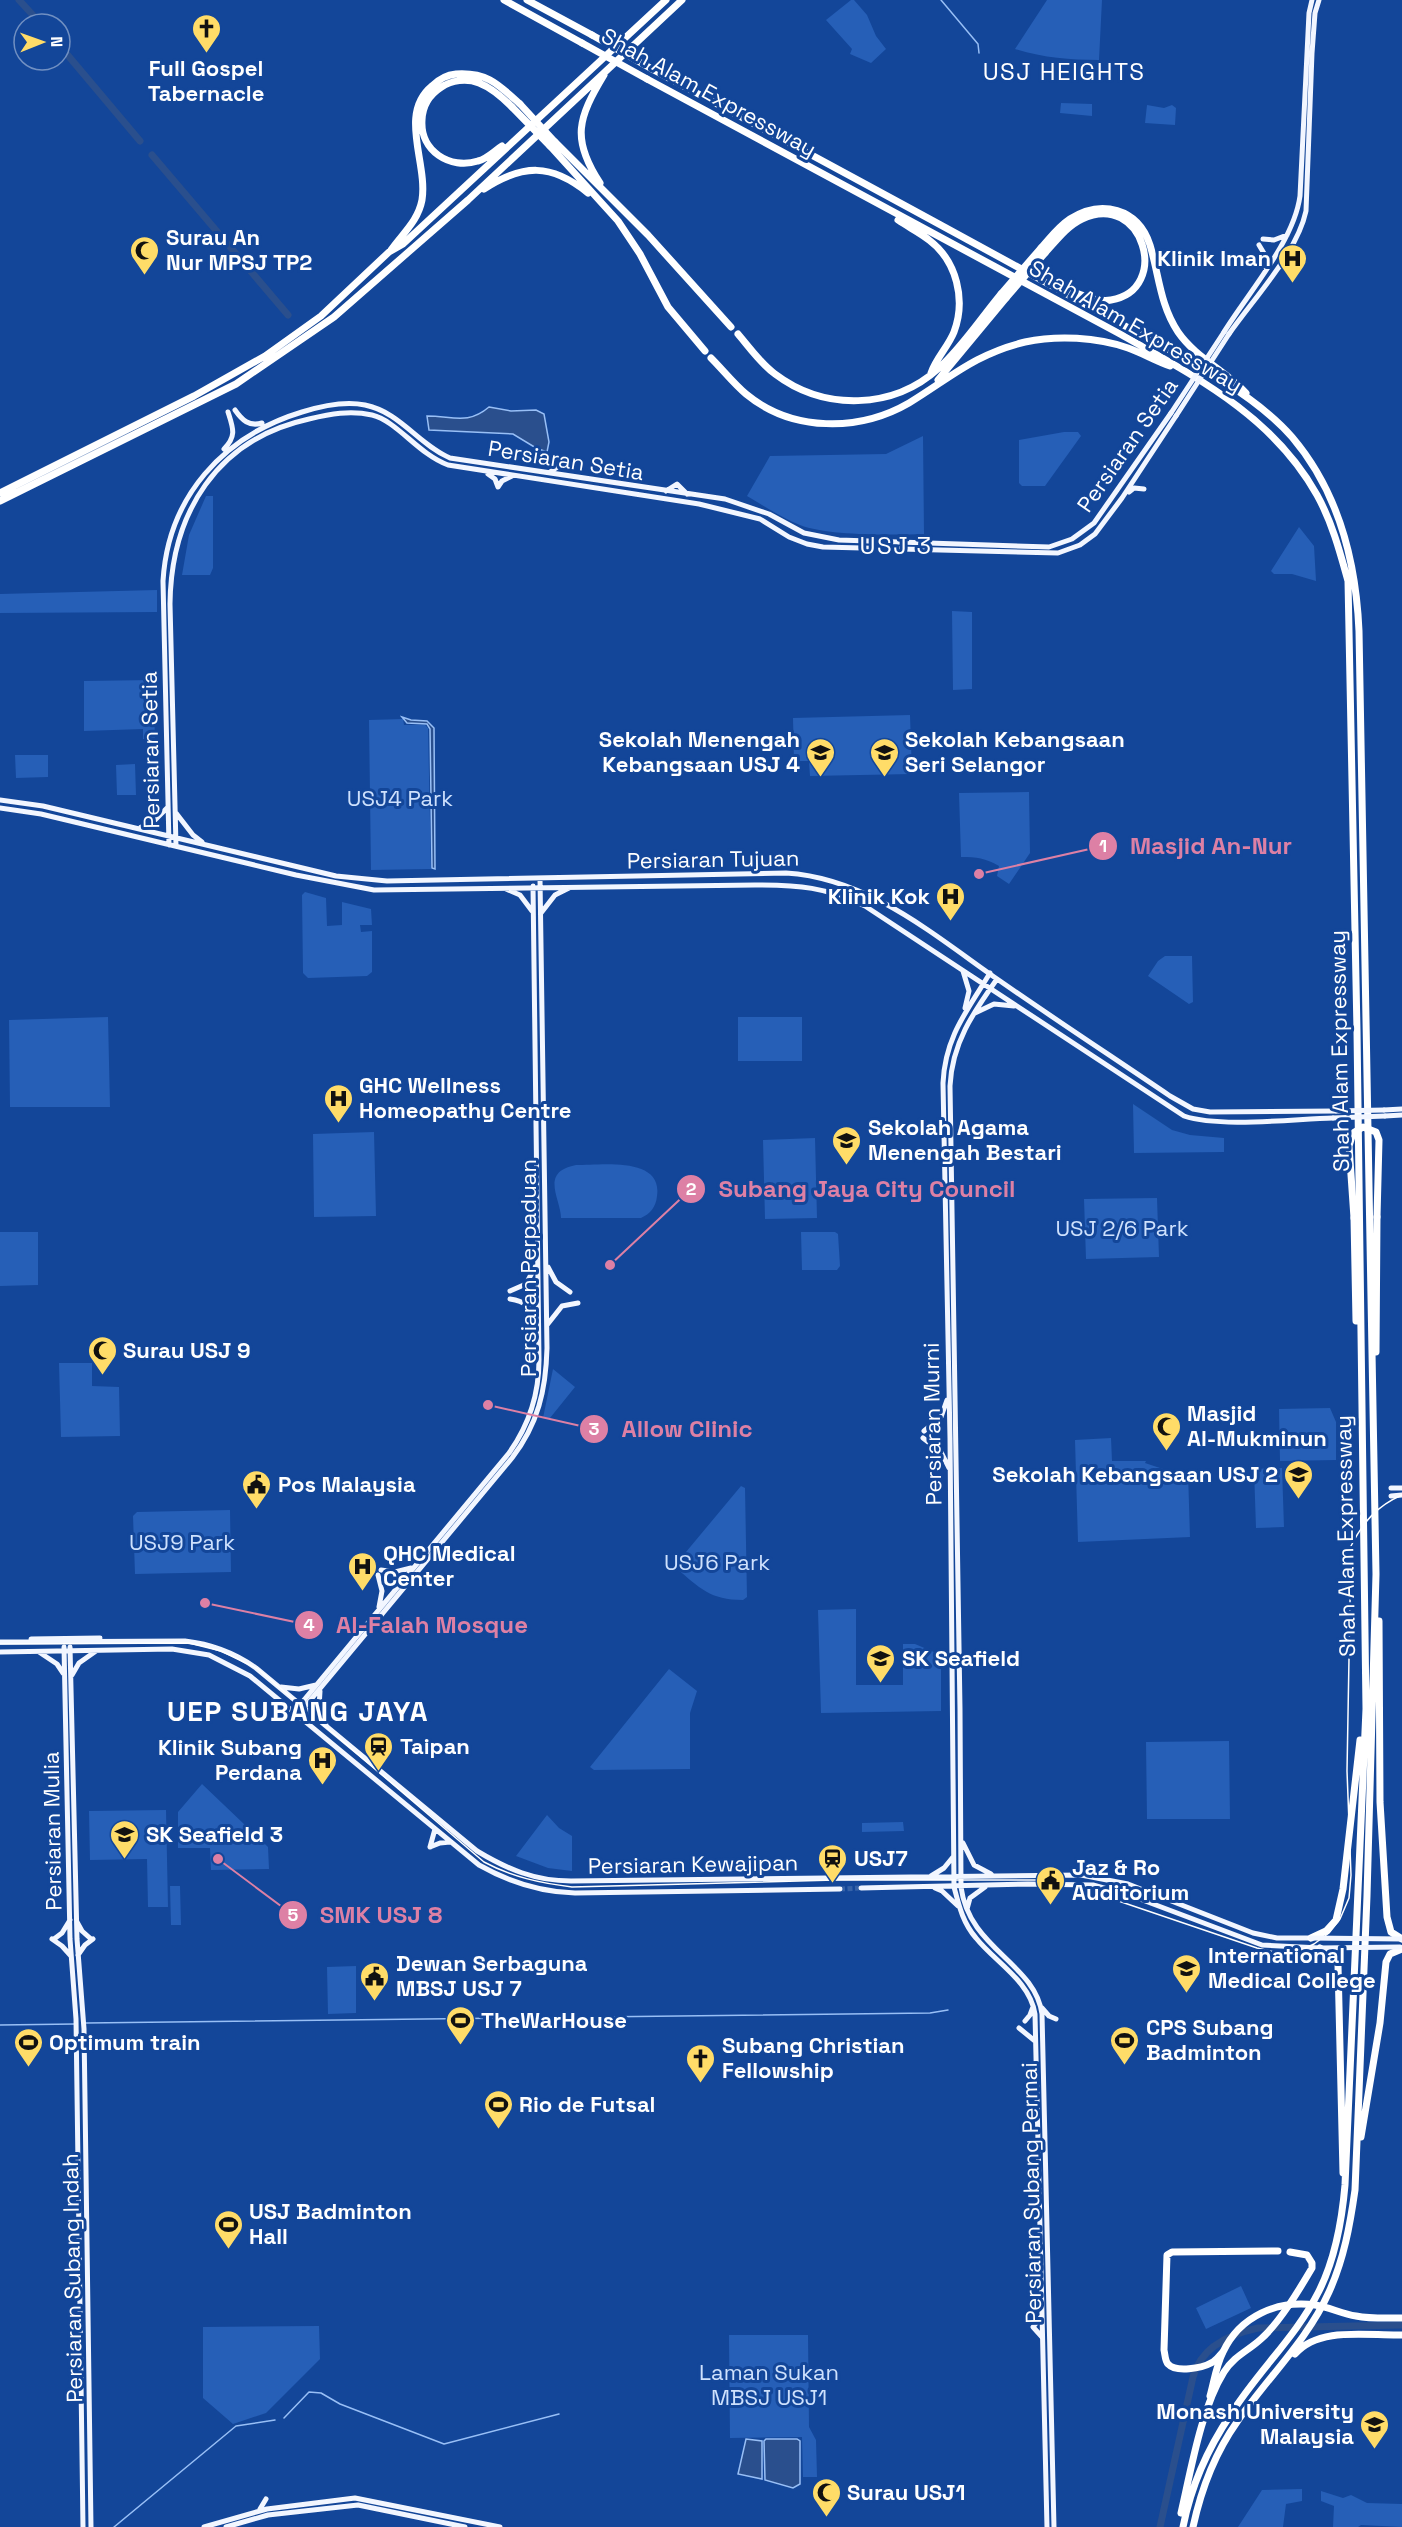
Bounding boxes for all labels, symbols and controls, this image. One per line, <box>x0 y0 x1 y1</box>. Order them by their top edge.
north arrow <box>12 12 72 72</box>
church icon: Full Gospel Tabernacle <box>190 13 222 55</box>
street label: Shah Alam Expressway <box>596 21 822 163</box>
text: N <box>46 36 67 47</box>
place label: Full Gospel Tabernacle <box>148 54 264 107</box>
district label: USJ HEIGHTS <box>983 56 1145 87</box>
place label: Surau An Nur MPSJ TP2 <box>166 223 312 276</box>
mosque icon: Surau An Nur MPSJ TP2 <box>129 234 161 276</box>
hospital icon: Klinik Iman <box>1276 242 1308 284</box>
place label: Klinik Iman <box>1157 244 1271 272</box>
street label: Shah Alam Expressway <box>1024 253 1248 399</box>
street label: Persiaran Setia <box>1070 372 1184 518</box>
street label: Persiaran Setia <box>486 434 646 486</box>
district label: USJ 3 <box>859 530 933 561</box>
street label: Persiaran Setia <box>135 671 165 829</box>
place label: Sekolah Menengah Kebangsaan USJ 4 <box>599 725 800 778</box>
place label: Sekolah Kebangsaan Seri Selangor <box>905 725 1125 778</box>
school or university icon: Sekolah Menengah Kebangsaan USJ 4 <box>805 736 837 778</box>
school or university icon: Sekolah Kebangsaan Seri Selangor <box>868 736 900 778</box>
park label: USJ4 Park <box>347 784 453 812</box>
callout: Masjid An-Nur <box>1088 825 1304 867</box>
text: Masjid An-Nur <box>1130 830 1292 861</box>
text: 1 <box>1099 834 1107 857</box>
street label: Persiaran Tujuan <box>627 843 799 875</box>
hospital icon: Klinik Kok <box>935 880 967 922</box>
place label: Klinik Kok <box>828 882 931 910</box>
street label: Shah Alam Expressway <box>1323 930 1355 1172</box>
place label: GHC Wellness Homeopathy Centre <box>359 1071 572 1124</box>
hospital icon: GHC Wellness Homeopathy Centre <box>322 1082 354 1124</box>
place label: Sekolah Agama Menengah Bestari <box>868 1113 1062 1166</box>
school or university icon: Sekolah Agama Menengah Bestari <box>831 1124 863 1166</box>
street label: Persiaran Perpaduan <box>514 1159 542 1377</box>
callout: Subang Jaya City Council <box>676 1168 1027 1210</box>
text: Subang Jaya City Council <box>718 1173 1016 1204</box>
text: 2 <box>686 1177 697 1200</box>
park label: USJ 2/6 Park <box>1055 1214 1189 1242</box>
mosque icon: Surau USJ 9 <box>86 1334 118 1376</box>
place label: Surau USJ 9 <box>123 1336 251 1364</box>
street label: Persiaran Murni <box>917 1342 947 1506</box>
place label: Masjid Al-Mukminun <box>1187 1399 1327 1452</box>
callout: Allow Clinic <box>579 1408 764 1450</box>
mosque icon: Masjid Al-Mukminun <box>1150 1410 1182 1452</box>
text: Allow Clinic <box>622 1413 753 1444</box>
street label: Shah Alam Expressway <box>1329 1415 1361 1657</box>
text: 3 <box>589 1417 600 1440</box>
school or university icon: Sekolah Kebangsaan USJ 2 <box>1283 1458 1315 1500</box>
place label: Sekolah Kebangsaan USJ 2 <box>992 1460 1278 1488</box>
public building icon: Pos Malaysia <box>241 1468 273 1510</box>
place label: Pos Malaysia <box>278 1470 416 1498</box>
park label: USJ9 Park <box>129 1528 235 1556</box>
place label: QHC Medical Center <box>383 1539 516 1592</box>
park label: USJ6 Park <box>664 1548 770 1576</box>
hospital icon: QHC Medical Center <box>346 1550 378 1592</box>
callout: Al-Falah Mosque <box>294 1604 540 1646</box>
text: Al-Falah Mosque <box>336 1609 528 1640</box>
text: 4 <box>303 1613 315 1636</box>
school or university icon: SK Seafield <box>865 1642 897 1684</box>
place label: SK Seafield <box>902 1644 1020 1672</box>
district label: UEP SUBANG JAYA <box>167 1693 429 1729</box>
station icon: Taipan <box>363 1730 395 1772</box>
place label: Taipan <box>400 1732 470 1760</box>
place label: Klinik Subang Perdana <box>158 1733 302 1786</box>
hospital icon: Klinik Subang Perdana <box>307 1744 339 1786</box>
street label: Persiaran Mulia <box>37 1751 67 1911</box>
school or university icon: SK Seafield 3 <box>109 1818 141 1860</box>
place label: SK Seafield 3 <box>146 1820 283 1848</box>
station icon: USJ7 <box>817 1842 849 1884</box>
place label: USJ7 <box>854 1844 908 1872</box>
street label: Persiaran Kewajipan <box>588 1848 798 1880</box>
place label: Jaz & Ro Auditorium <box>1072 1853 1189 1906</box>
public building icon: Jaz & Ro Auditorium <box>1035 1864 1067 1906</box>
callout: SMK USJ 8 <box>278 1894 454 1936</box>
text: SMK USJ 8 <box>320 1899 442 1930</box>
text: 5 <box>288 1903 299 1926</box>
place label: International Medical College <box>1208 1941 1376 1994</box>
place label: Dewan Serbaguna MBSJ USJ 7 <box>396 1949 588 2002</box>
school or university icon: International Medical College <box>1171 1952 1203 1994</box>
public building icon: Dewan Serbaguna MBSJ USJ 7 <box>359 1960 391 2002</box>
sports icon: TheWarHouse <box>444 2004 476 2046</box>
place label: TheWarHouse <box>481 2006 627 2034</box>
place label: CPS Subang Badminton <box>1146 2013 1274 2066</box>
sports icon: CPS Subang Badminton <box>1109 2024 1141 2066</box>
sports icon: Optimum train <box>12 2026 44 2068</box>
place label: Optimum train <box>49 2028 201 2056</box>
place label: Subang Christian Fellowship <box>722 2031 905 2084</box>
church icon: Subang Christian Fellowship <box>685 2042 717 2084</box>
street label: Persiaran Subang Permai <box>1015 2062 1047 2324</box>
sports icon: Rio de Futsal <box>482 2088 514 2130</box>
place label: Rio de Futsal <box>519 2090 655 2118</box>
street label: Persiaran Subang Indah <box>56 2153 88 2403</box>
place label: USJ Badminton Hall <box>249 2197 412 2250</box>
sports icon: USJ Badminton Hall <box>212 2208 244 2250</box>
park label: Laman Sukan MBSJ USJ1 <box>699 2358 839 2411</box>
place label: Monash University Malaysia <box>1156 2397 1354 2450</box>
school or university icon: Monash University Malaysia <box>1359 2408 1391 2450</box>
mosque icon: Surau USJ1 <box>810 2476 842 2518</box>
place label: Surau USJ1 <box>847 2478 965 2506</box>

